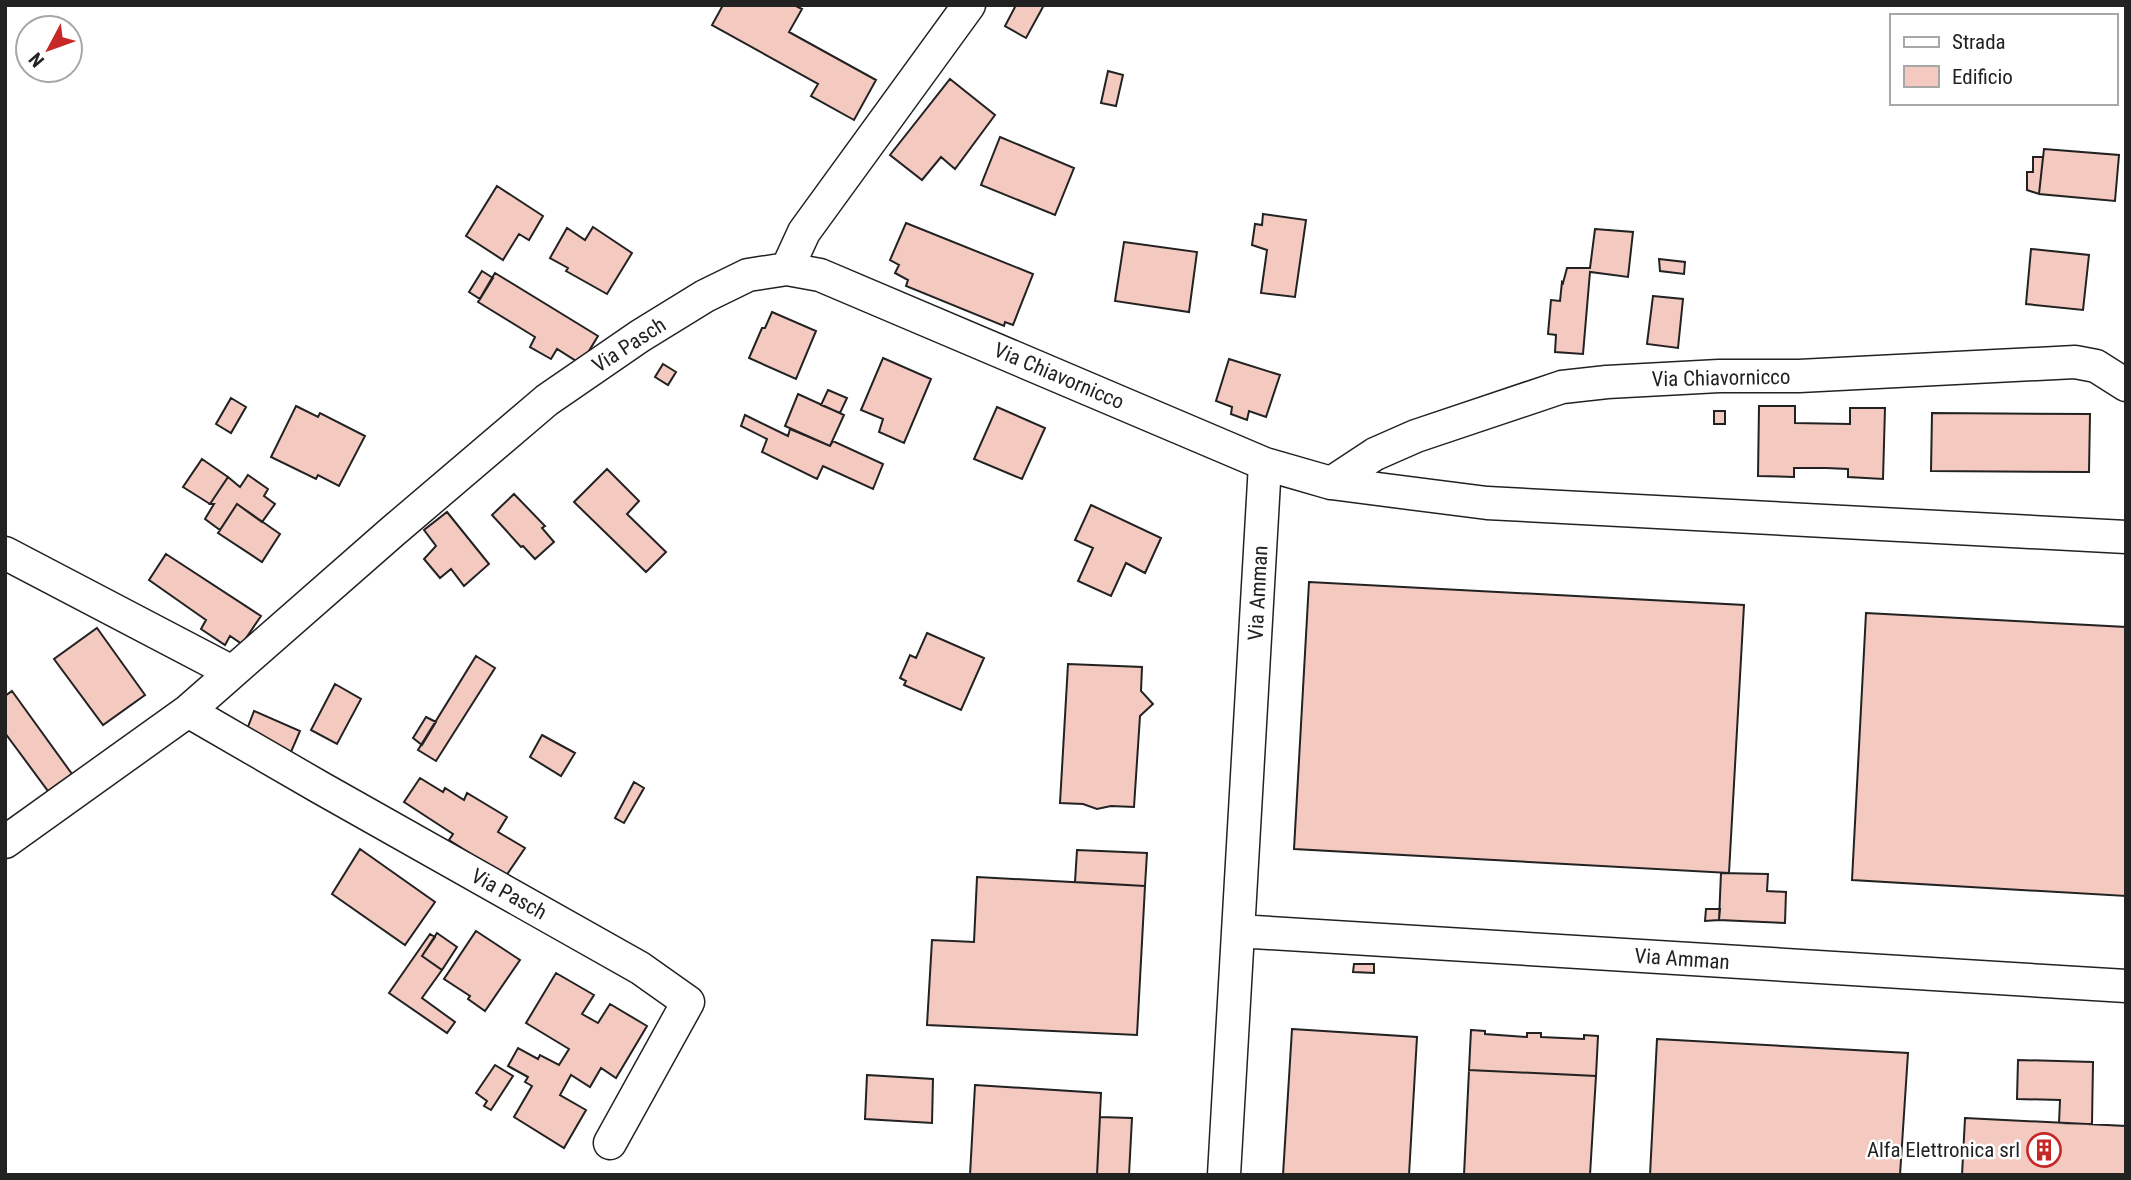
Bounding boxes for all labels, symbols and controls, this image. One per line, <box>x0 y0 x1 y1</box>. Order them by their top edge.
north arrow <box>14 14 84 84</box>
legend <box>1890 14 2117 105</box>
text: Strada <box>1952 30 2006 54</box>
text: N <box>24 48 49 72</box>
text: Edificio <box>1952 65 2013 89</box>
street label: Via Pasch <box>588 312 670 378</box>
street label: Via Chiavornicco <box>990 338 1128 414</box>
street label: Via Chiavornicco <box>1651 365 1791 391</box>
street label: Via Amman <box>1244 545 1272 641</box>
street label: Via Pasch <box>467 864 551 924</box>
street label: Via Amman <box>1634 944 1730 974</box>
building icon: Alfa Elettronica srl <box>2025 1131 2063 1169</box>
place label: Alfa Elettronica srl <box>1867 1138 2020 1162</box>

